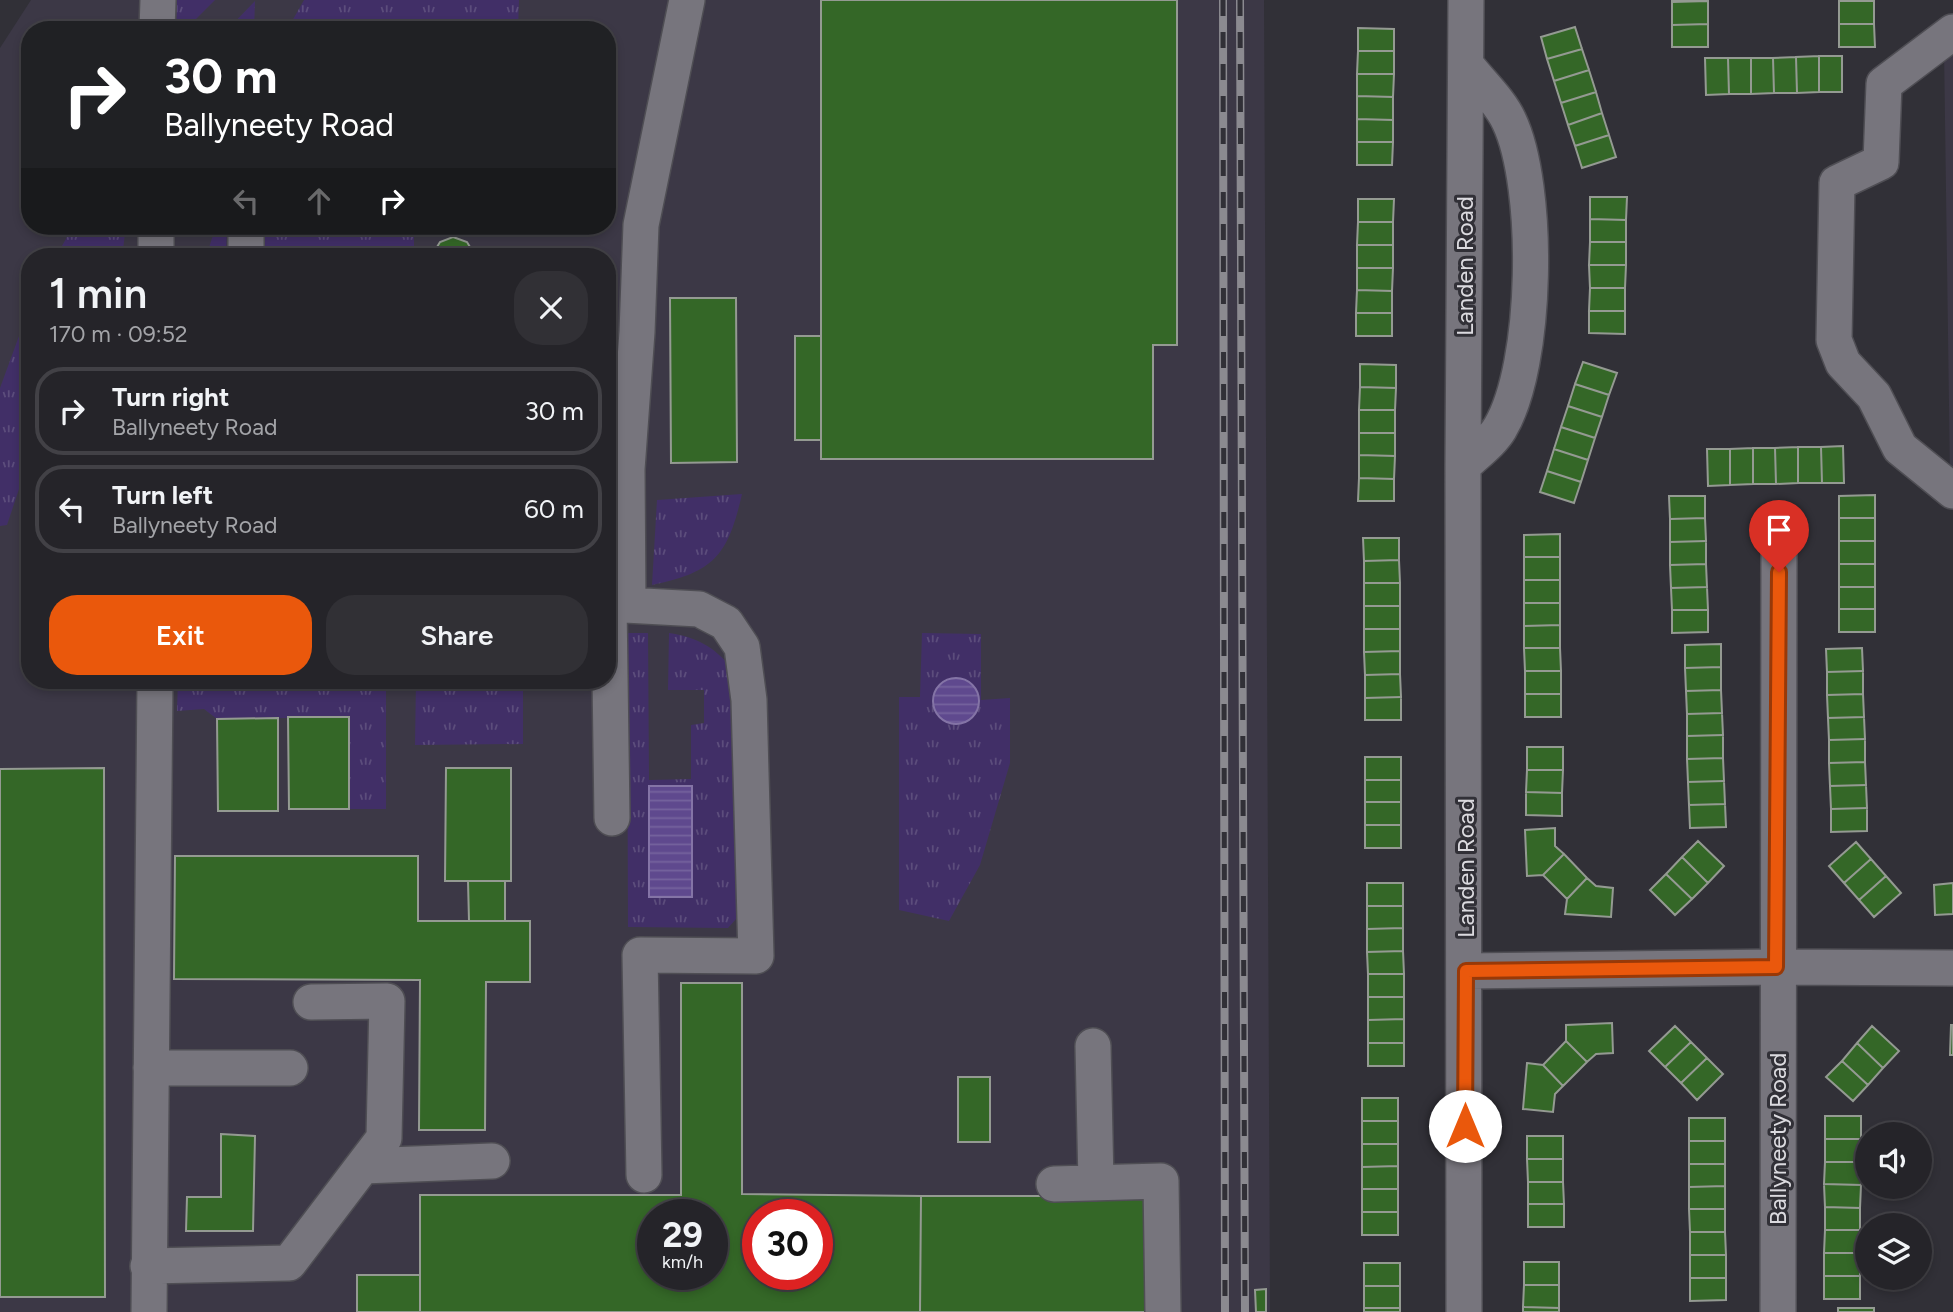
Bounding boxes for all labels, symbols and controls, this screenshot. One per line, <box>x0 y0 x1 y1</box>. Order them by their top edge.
text: 30 m <box>164 46 277 105</box>
icon: right <box>49 49 140 140</box>
text: Ballyneety Road <box>164 106 394 144</box>
icon: left <box>227 182 265 220</box>
icon: ahead <box>300 182 338 220</box>
icon: right <box>373 182 411 220</box>
street label: Landen Road <box>1450 196 1479 336</box>
text: 1 min <box>49 268 147 319</box>
button: close <box>514 271 588 345</box>
text: 170 m · 09:52 <box>49 320 188 348</box>
text: Turn right <box>112 381 229 413</box>
icon: right <box>53 392 91 430</box>
text: 30 m <box>525 395 584 427</box>
text: Ballyneety Road <box>112 413 277 441</box>
text: Turn left <box>112 479 213 511</box>
icon: left <box>53 490 91 528</box>
text: 60 m <box>524 493 584 525</box>
pin <box>1749 500 1809 572</box>
text: Ballyneety Road <box>112 511 277 539</box>
icon: arrive <box>1760 511 1798 549</box>
button: Exit <box>49 595 312 675</box>
button: Share <box>326 595 588 675</box>
street label: Landen Road <box>1451 798 1480 938</box>
street label: Ballyneety Road <box>1763 1053 1792 1225</box>
position arrow <box>1428 1089 1502 1163</box>
map controls <box>1855 1122 1932 1290</box>
button: sound <box>1855 1122 1932 1199</box>
speed limit sign: 30 <box>742 1199 833 1290</box>
button: layers <box>1855 1213 1932 1290</box>
text: 29 <box>662 1214 703 1256</box>
text: km/h <box>662 1251 703 1273</box>

